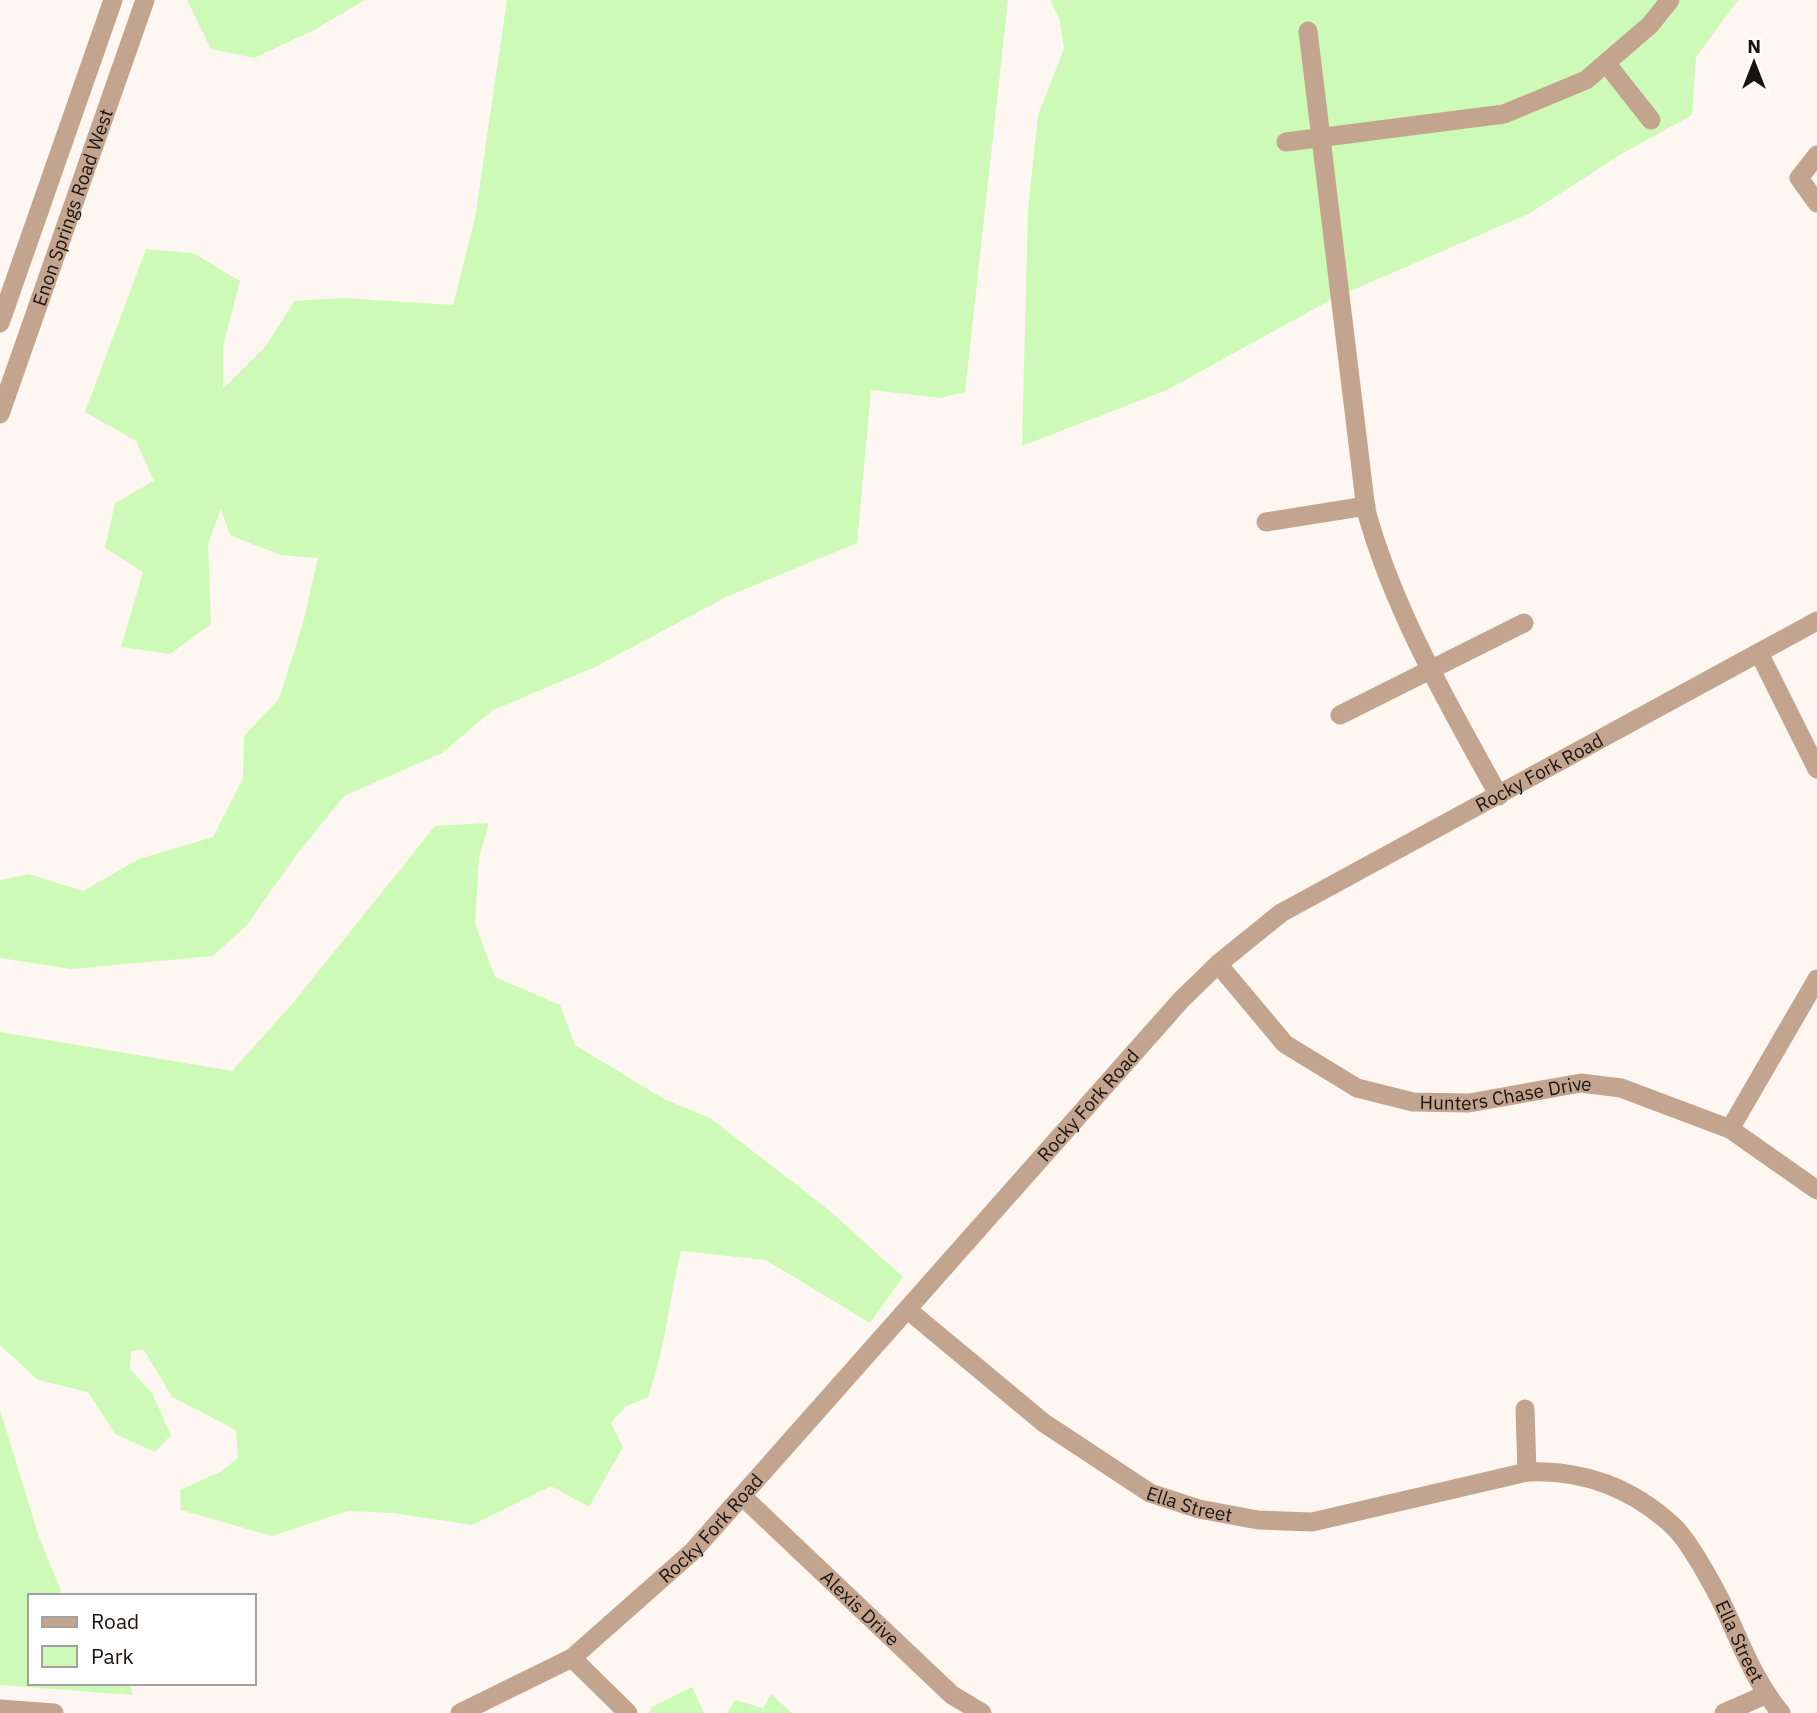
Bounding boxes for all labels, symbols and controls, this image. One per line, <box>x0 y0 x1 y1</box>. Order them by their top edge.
north arrow <box>1719 28 1789 98</box>
text: N <box>1747 34 1761 58</box>
street label: Enon Springs Road West <box>27 106 118 309</box>
street label: Rocky Fork Road <box>1471 728 1607 817</box>
street label: Rocky Fork Road <box>1032 1044 1144 1166</box>
street label: Hunters Chase Drive <box>1419 1071 1593 1115</box>
street label: Rocky Fork Road <box>653 1468 768 1588</box>
street label: Ella Street <box>1144 1481 1234 1527</box>
street label: Alexis Drive <box>816 1565 905 1651</box>
legend <box>28 1594 256 1685</box>
street label: Ella Street <box>1710 1596 1769 1687</box>
text: Road <box>91 1607 139 1635</box>
text: Park <box>91 1642 134 1670</box>

